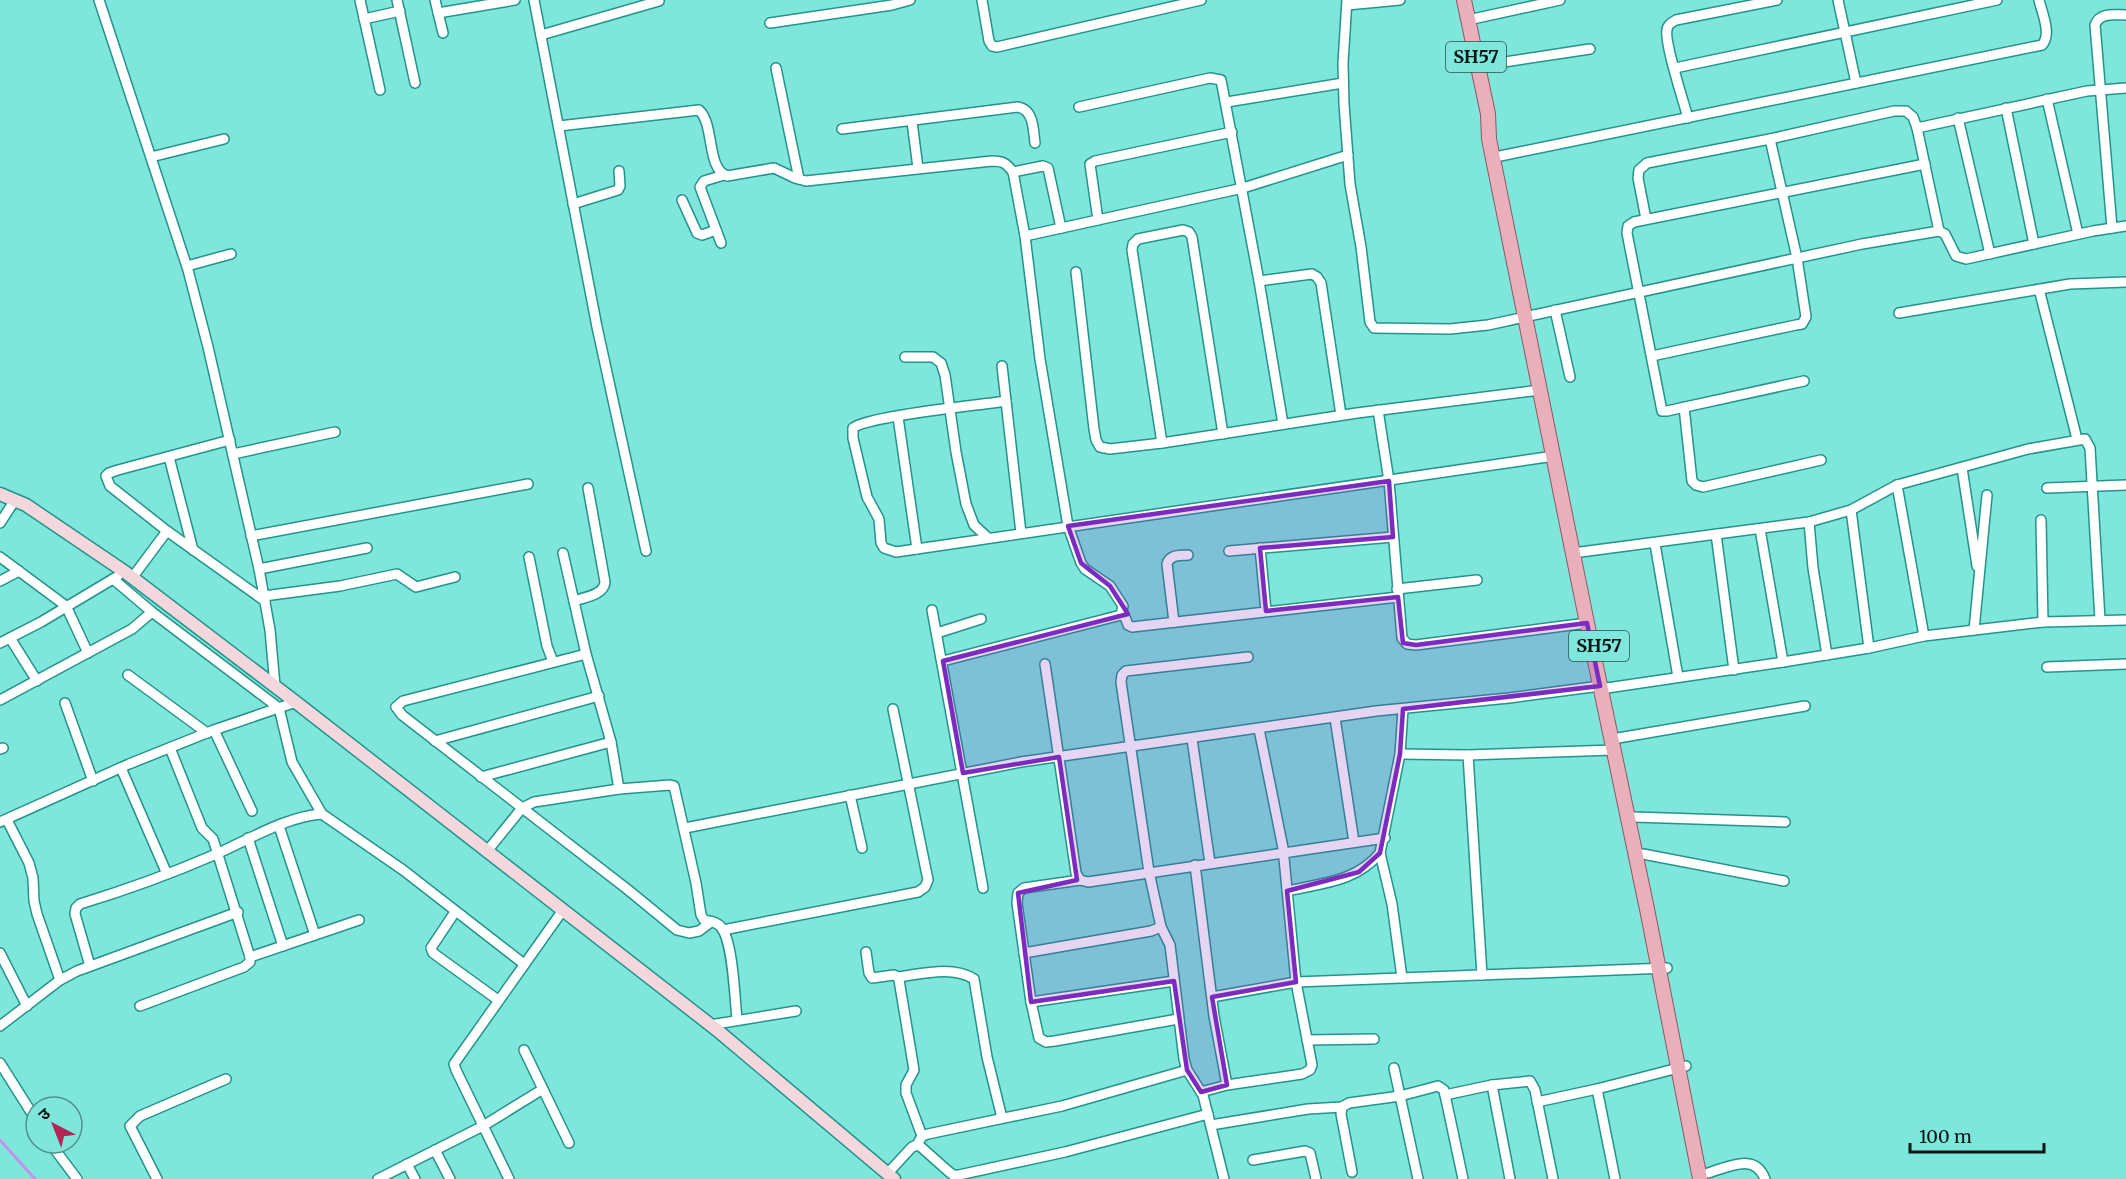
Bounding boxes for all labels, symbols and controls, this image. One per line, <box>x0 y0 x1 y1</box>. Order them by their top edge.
road number: SH57 <box>1446 42 1506 72</box>
road number: SH57 <box>1569 631 1629 661</box>
north arrow <box>24 1095 84 1155</box>
text: उ <box>34 1103 55 1124</box>
scale bar <box>1910 1116 2044 1154</box>
text: 100 m <box>1919 1125 1972 1148</box>

